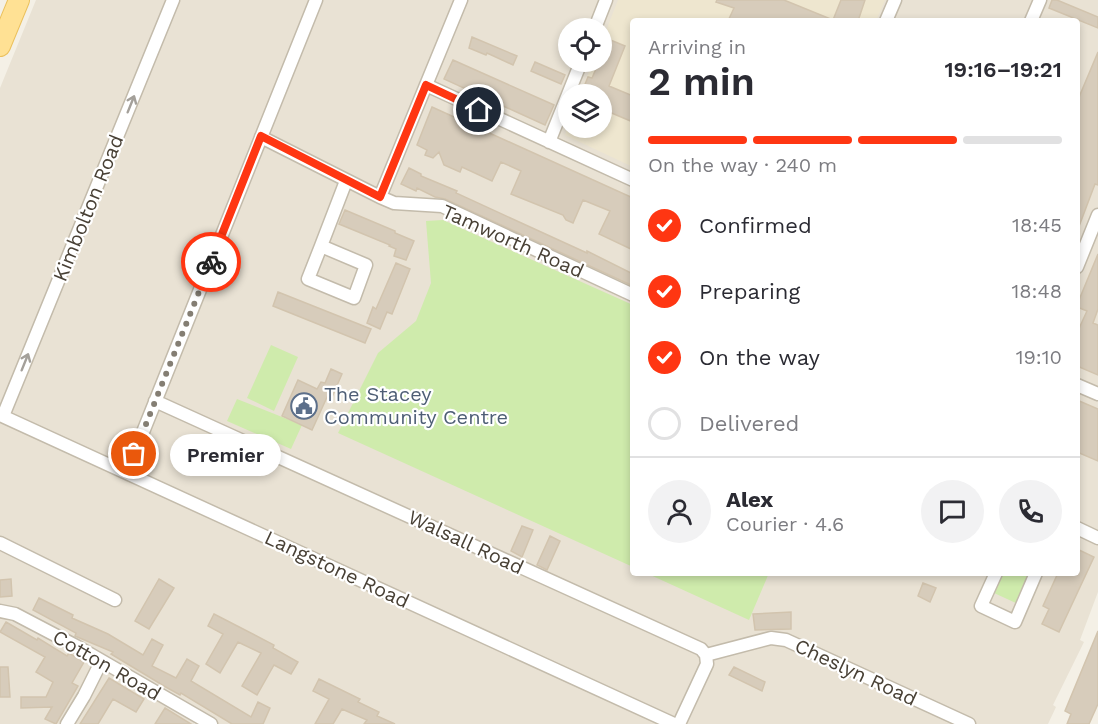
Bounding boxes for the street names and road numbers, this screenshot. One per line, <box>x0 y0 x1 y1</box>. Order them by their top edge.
street label: Kimbolton Road <box>48 131 128 285</box>
street label: Tamworth Road <box>438 199 588 283</box>
street label: Walsall Road <box>404 505 528 579</box>
street label: Langstone Road <box>261 525 413 613</box>
street label: Cotton Road <box>49 624 165 706</box>
street label: Cheslyn Road <box>791 633 921 711</box>

